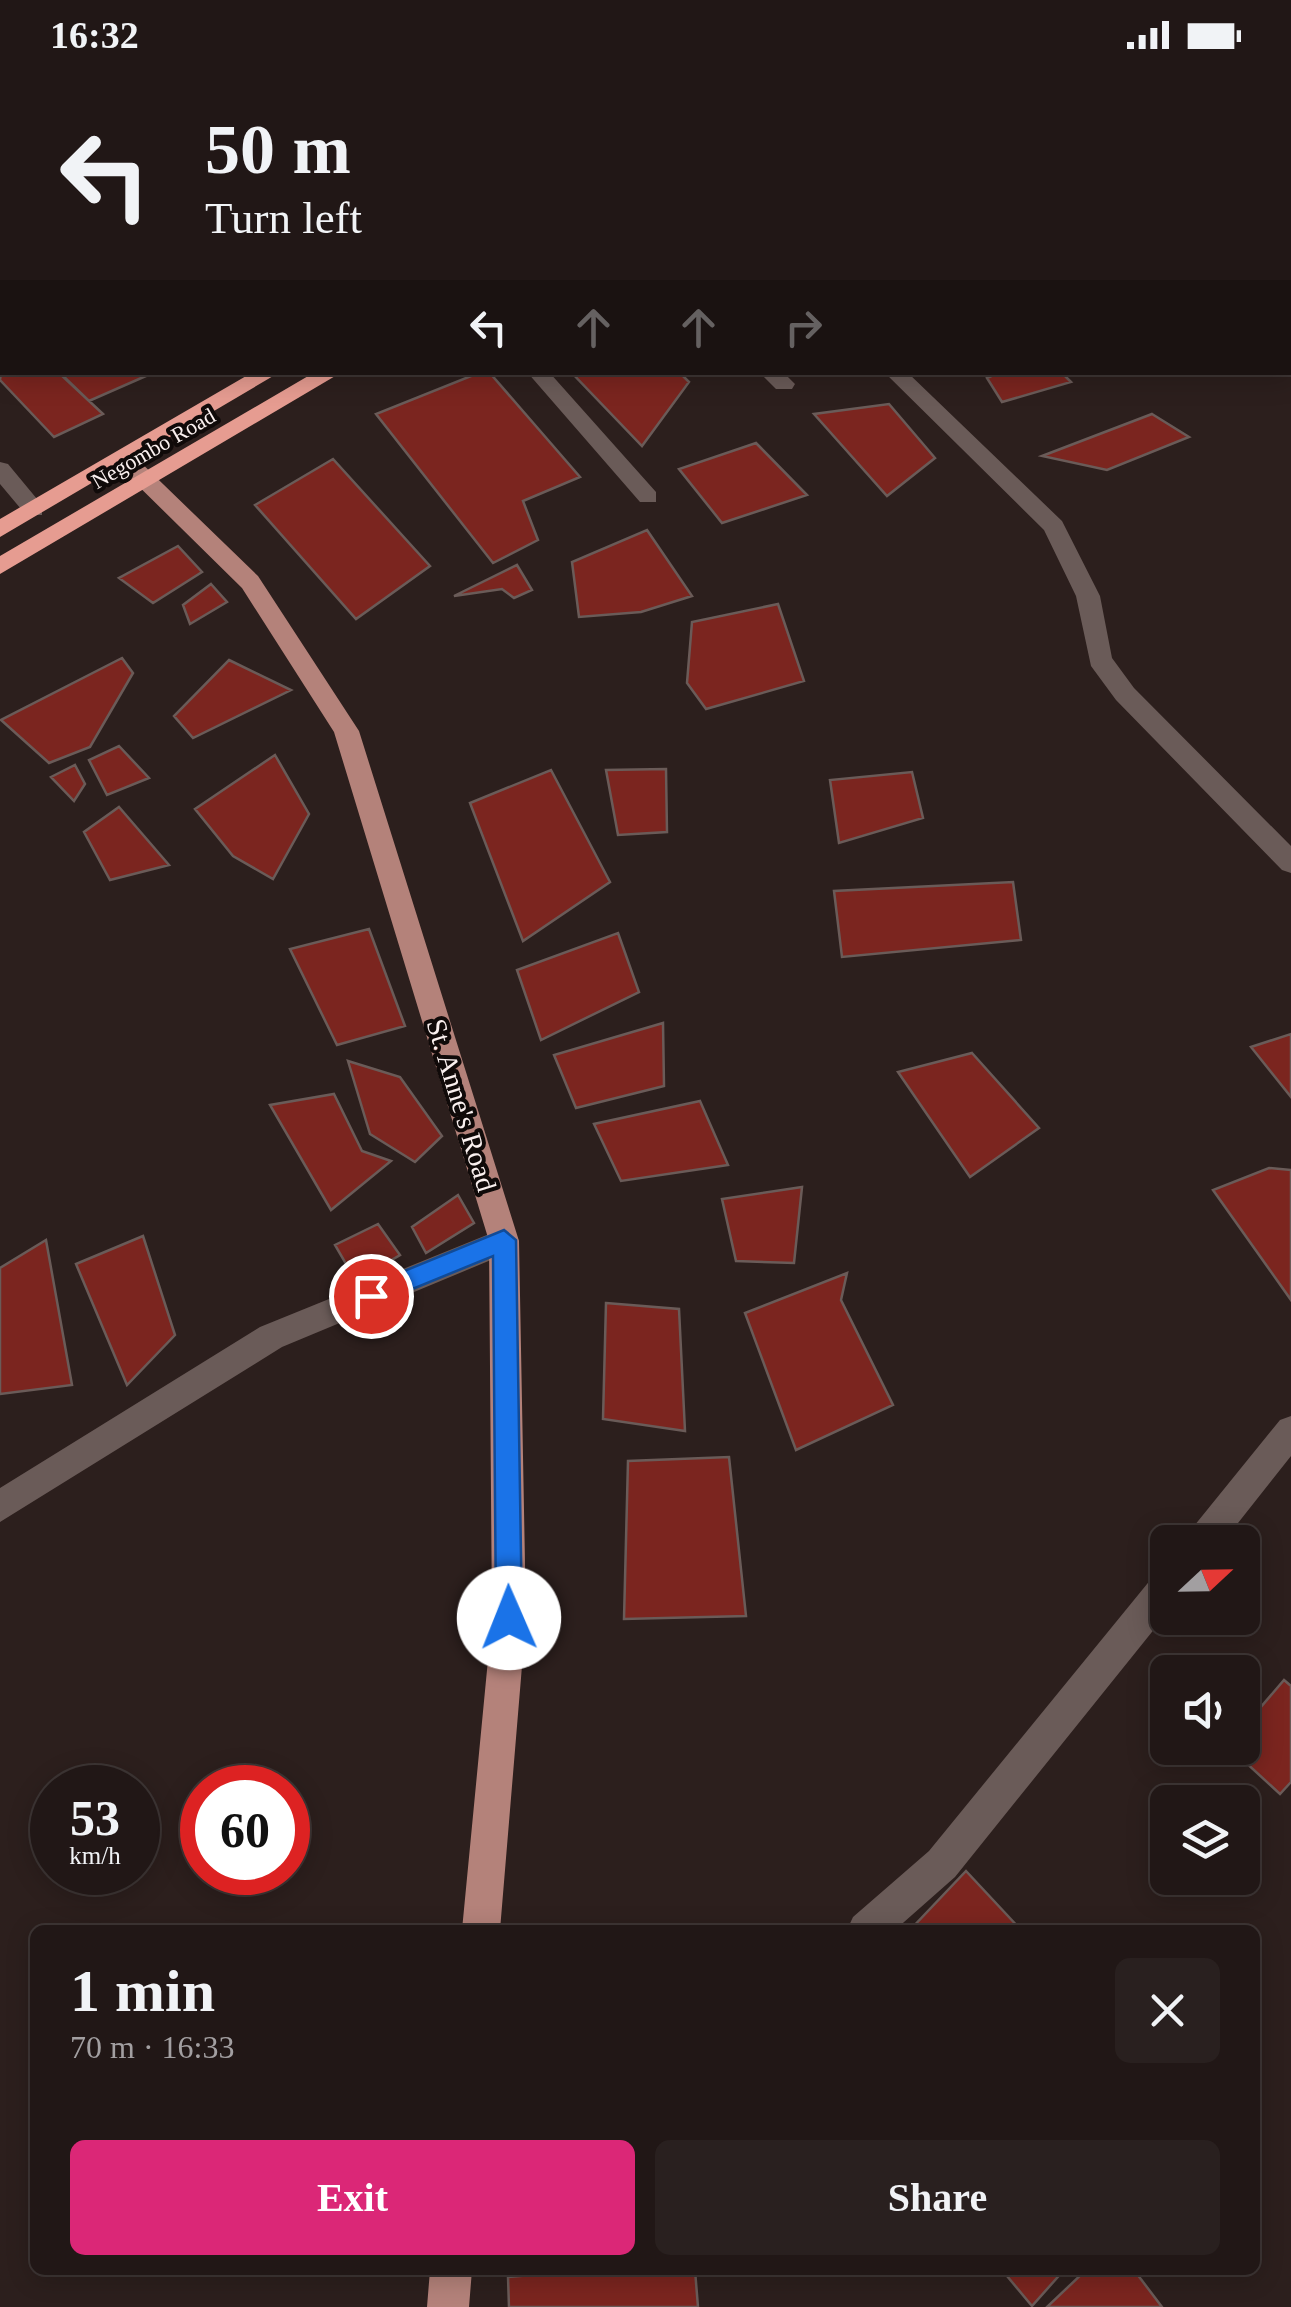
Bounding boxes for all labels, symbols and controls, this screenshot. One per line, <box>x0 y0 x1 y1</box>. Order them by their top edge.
text: 16:32 <box>50 14 139 56</box>
icon: left <box>40 110 170 240</box>
text: 50 m <box>205 111 351 188</box>
text: Turn left <box>205 193 362 243</box>
icon: left <box>461 300 516 355</box>
icon: ahead <box>566 300 621 355</box>
icon: ahead <box>671 300 726 355</box>
icon: right <box>776 300 831 355</box>
street label: Negombo Road <box>87 403 220 494</box>
street label: St. Anne's Road <box>421 1015 502 1195</box>
pin <box>329 1254 414 1339</box>
icon: arrive <box>344 1269 399 1324</box>
north arrow <box>1150 1525 1260 1635</box>
map controls <box>1150 1525 1260 1895</box>
position arrow <box>457 1566 561 1670</box>
button: sound <box>1150 1655 1260 1765</box>
speed limit sign: 60 <box>180 1765 310 1895</box>
button: layers <box>1150 1785 1260 1895</box>
text: 53 <box>70 1790 120 1846</box>
text: km/h <box>69 1842 121 1869</box>
text: 1 min <box>70 1958 215 2024</box>
button: close <box>1115 1958 1220 2063</box>
text: 70 m · 16:33 <box>70 2029 234 2065</box>
button: Exit <box>70 2140 635 2255</box>
button: Share <box>655 2140 1220 2255</box>

